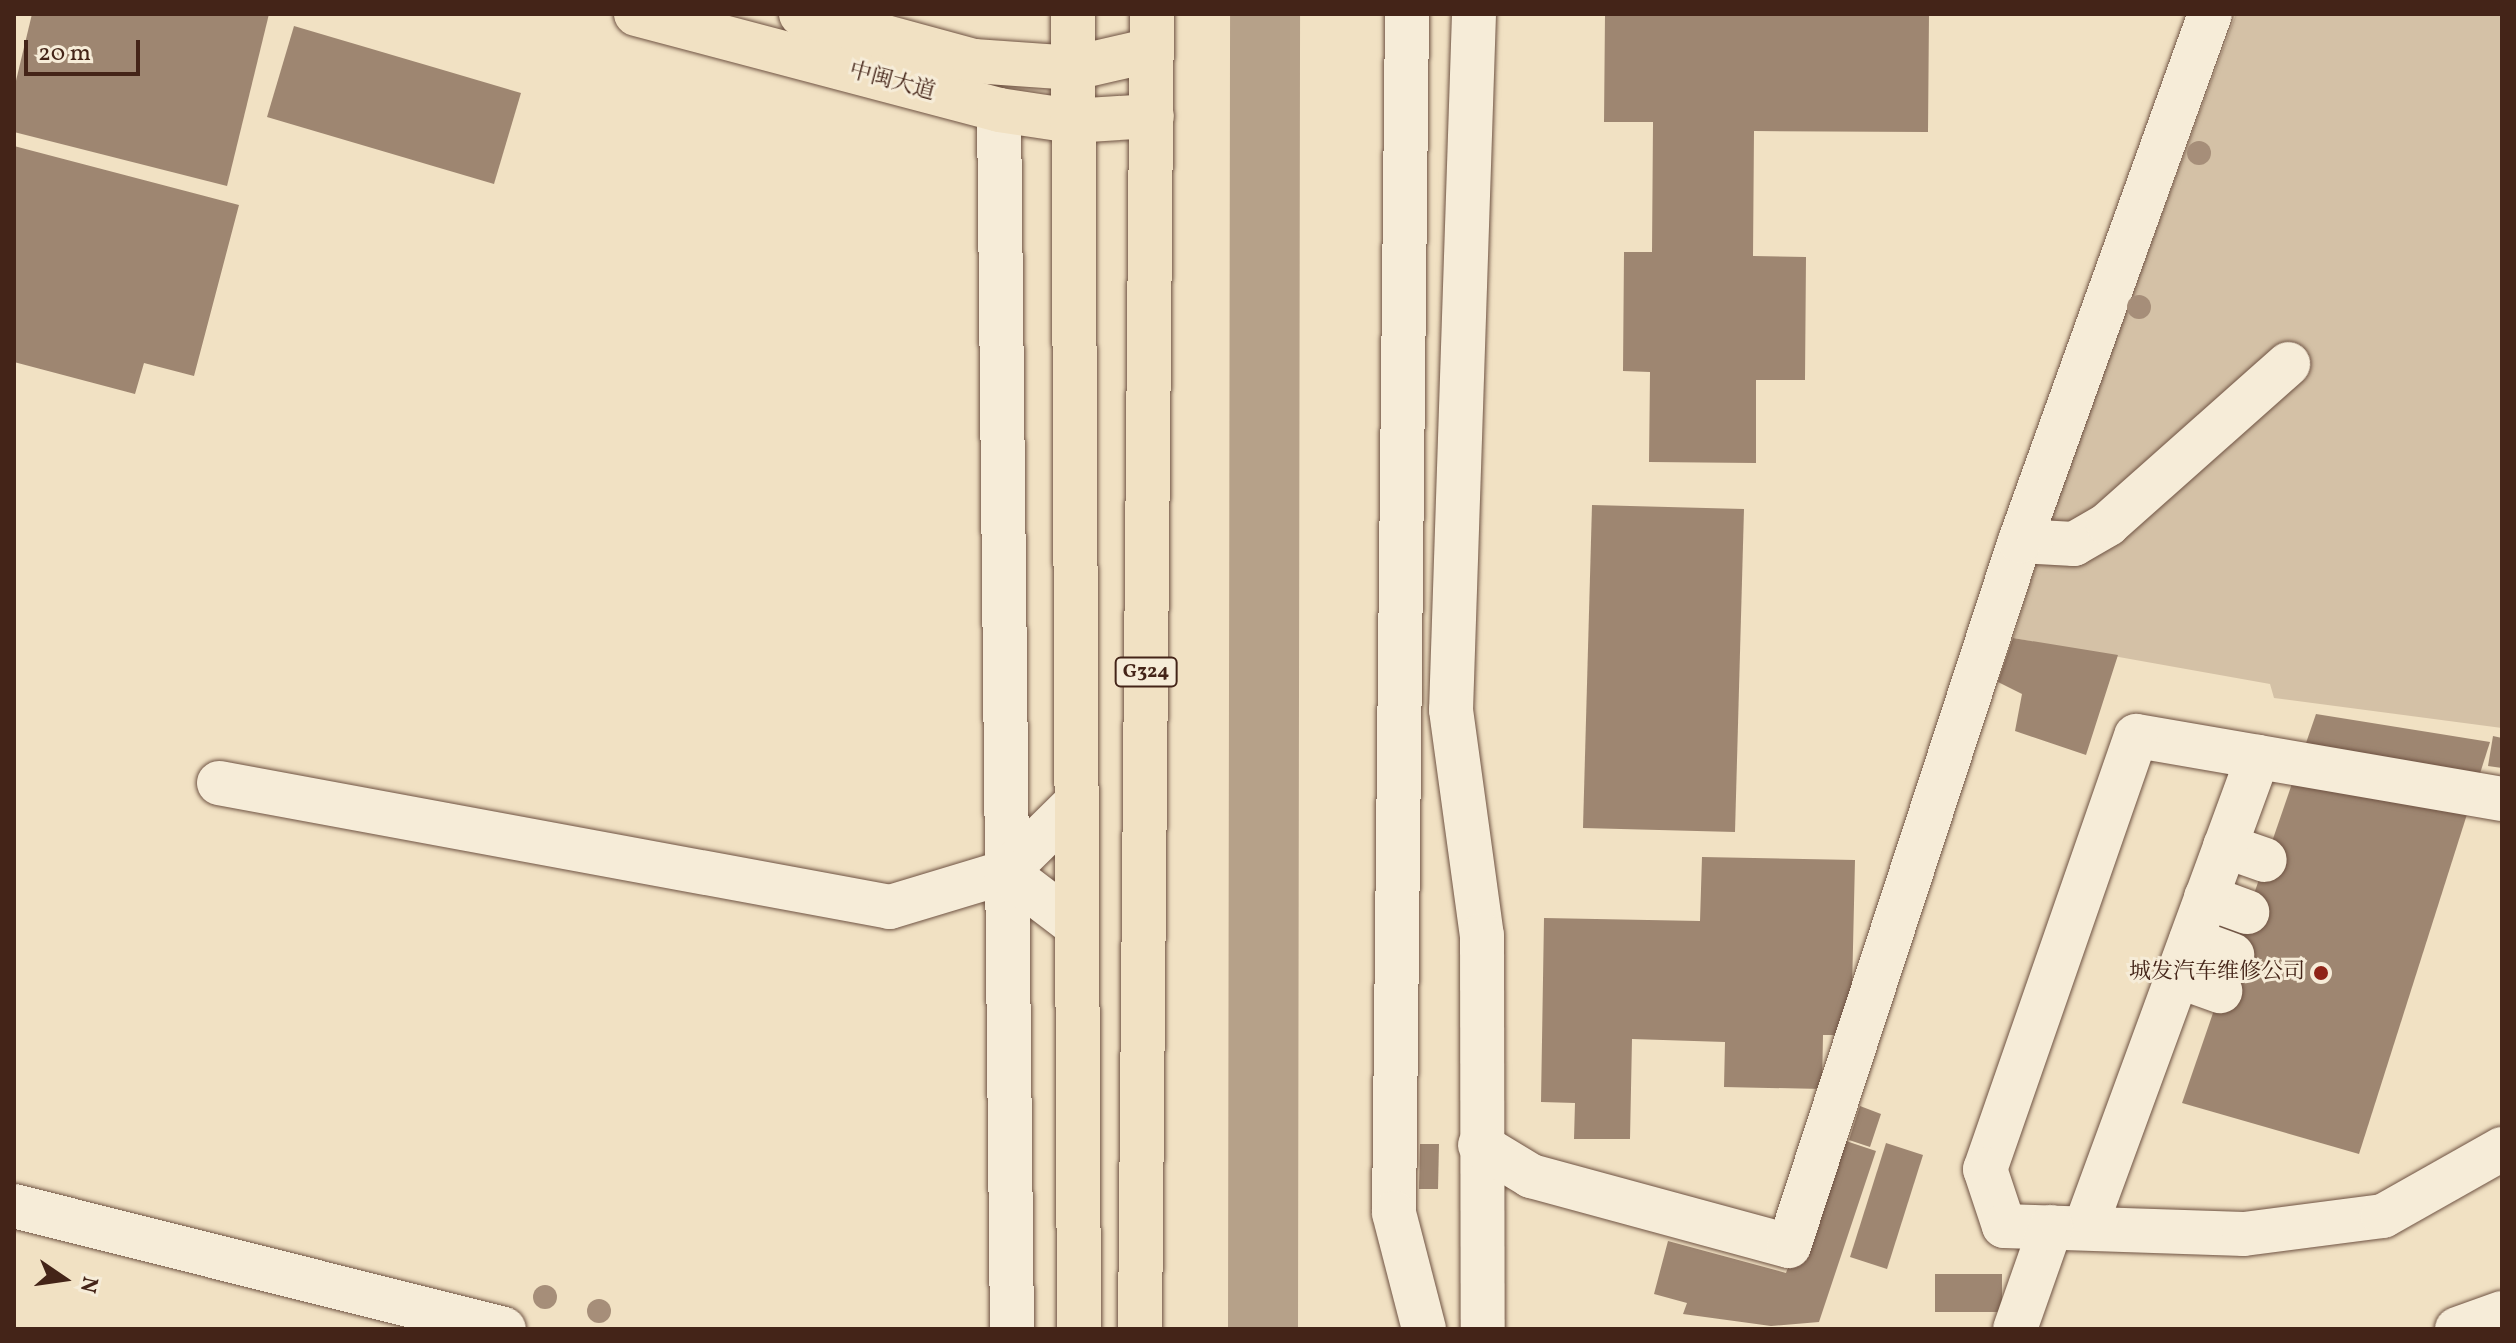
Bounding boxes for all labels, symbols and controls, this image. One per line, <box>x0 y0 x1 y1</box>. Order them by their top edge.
scale bar <box>28 24 144 74</box>
text: 20 m <box>38 37 91 71</box>
street label: 中闽大道 <box>846 58 938 106</box>
road number: G324 <box>1114 656 1178 688</box>
place label: 城发汽车维修公司 <box>2129 960 2305 986</box>
marker: 城发汽车维修公司 <box>2312 964 2330 982</box>
north arrow <box>24 1239 104 1319</box>
text: N <box>71 1273 105 1296</box>

